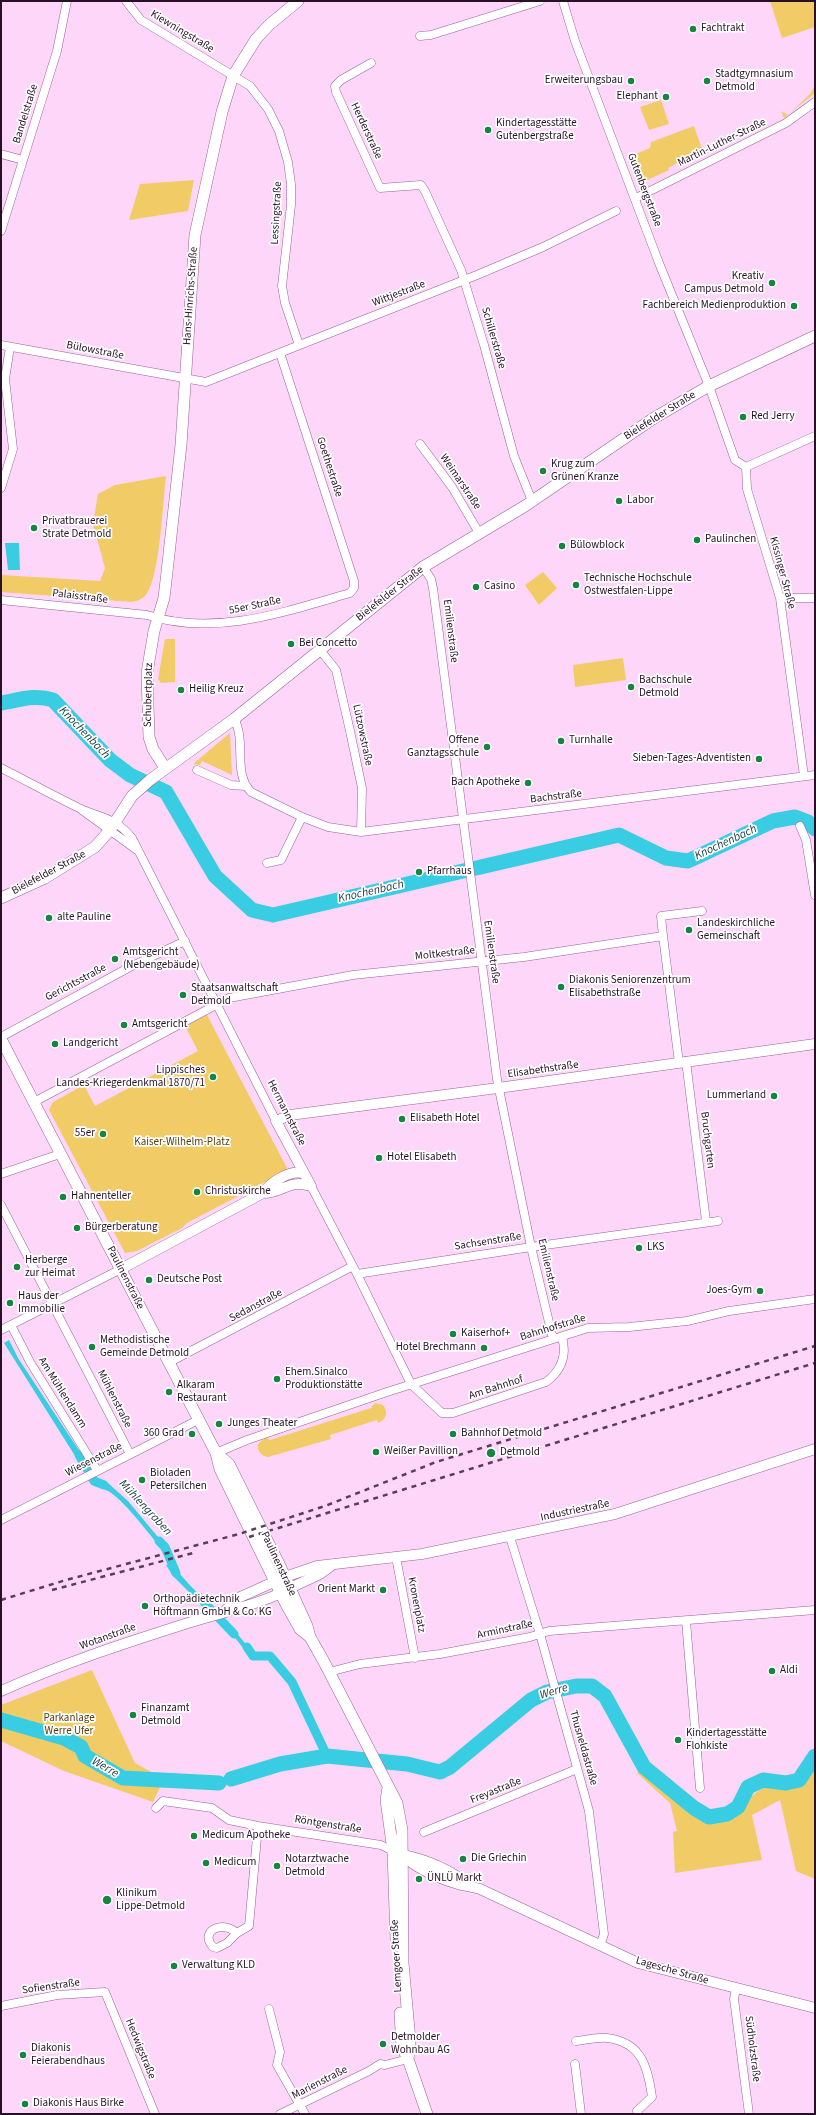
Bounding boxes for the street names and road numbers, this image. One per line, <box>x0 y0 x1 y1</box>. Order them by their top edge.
street label: Kiewningstraße <box>148 8 216 56</box>
street label: Bandelstraße <box>11 83 41 145</box>
street label: Herderstraße <box>347 101 385 161</box>
street label: Martin-Luther-Straße <box>676 116 768 170</box>
street label: Gutenbergstraße <box>624 151 664 229</box>
street label: Lessingstraße <box>269 181 285 245</box>
street label: Hans-Hinrichs-Straße <box>181 246 201 346</box>
street label: Wittjestraße <box>371 278 427 310</box>
street label: Schillerstraße <box>478 306 508 370</box>
street label: Bülowstraße <box>65 339 125 363</box>
street label: Bielefelder Straße <box>622 389 698 443</box>
street label: Goethestraße <box>313 435 345 499</box>
street label: Weimarstraße <box>437 452 483 512</box>
street label: Kissinger Straße <box>766 536 798 610</box>
street label: Bielefelder Straße <box>354 564 426 624</box>
street label: Palaisstraße <box>51 587 109 607</box>
street label: 55er Straße <box>228 594 282 618</box>
street label: Emilienstraße <box>440 599 460 663</box>
street label: Schubertplatz <box>142 663 156 727</box>
street label: Lützowstraße <box>349 703 375 767</box>
street label: Bachstraße <box>529 787 583 807</box>
street label: Bielefelder Straße <box>10 848 88 898</box>
street label: Emilienstraße <box>480 920 502 984</box>
street label: Moltkestraße <box>414 944 476 964</box>
street label: Gerichtsstraße <box>43 961 109 1005</box>
street label: Elisabethstraße <box>507 1058 579 1082</box>
street label: Hermannstraße <box>264 1078 308 1148</box>
street label: Bruchgarten <box>697 1111 717 1169</box>
street label: Sachsenstraße <box>454 1230 522 1254</box>
street label: Emilienstraße <box>534 1238 562 1302</box>
street label: Paulinenstraße <box>103 1244 147 1312</box>
street label: Sedanstraße <box>227 1287 285 1325</box>
street label: Bahnhofstraße <box>519 1312 587 1344</box>
street label: Am Mühlendamm <box>35 1355 89 1431</box>
street label: Mühlenstraße <box>94 1368 134 1430</box>
street label: Am Bahnhof <box>467 1373 525 1403</box>
street label: Wiesenstraße <box>63 1440 125 1480</box>
street label: Industriestraße <box>539 1497 611 1525</box>
street label: Paulinenstraße <box>257 1530 299 1598</box>
street label: Kronenplatz <box>404 1576 428 1634</box>
street label: Arminstraße <box>476 1618 534 1642</box>
street label: Wotanstraße <box>78 1621 138 1653</box>
street label: Thusneldastraße <box>566 1709 600 1787</box>
street label: Freyastraße <box>469 1775 523 1807</box>
street label: Röntgenstraße <box>294 1813 362 1837</box>
street label: Lemgoer Straße <box>389 1919 405 1993</box>
street label: Lagesche Straße <box>634 1954 710 1988</box>
street label: Sofienstraße <box>21 1976 81 1998</box>
street label: Südholzstraße <box>741 2015 763 2083</box>
street label: Hedwigstraße <box>122 2017 158 2081</box>
street label: Marienstraße <box>290 2063 350 2103</box>

